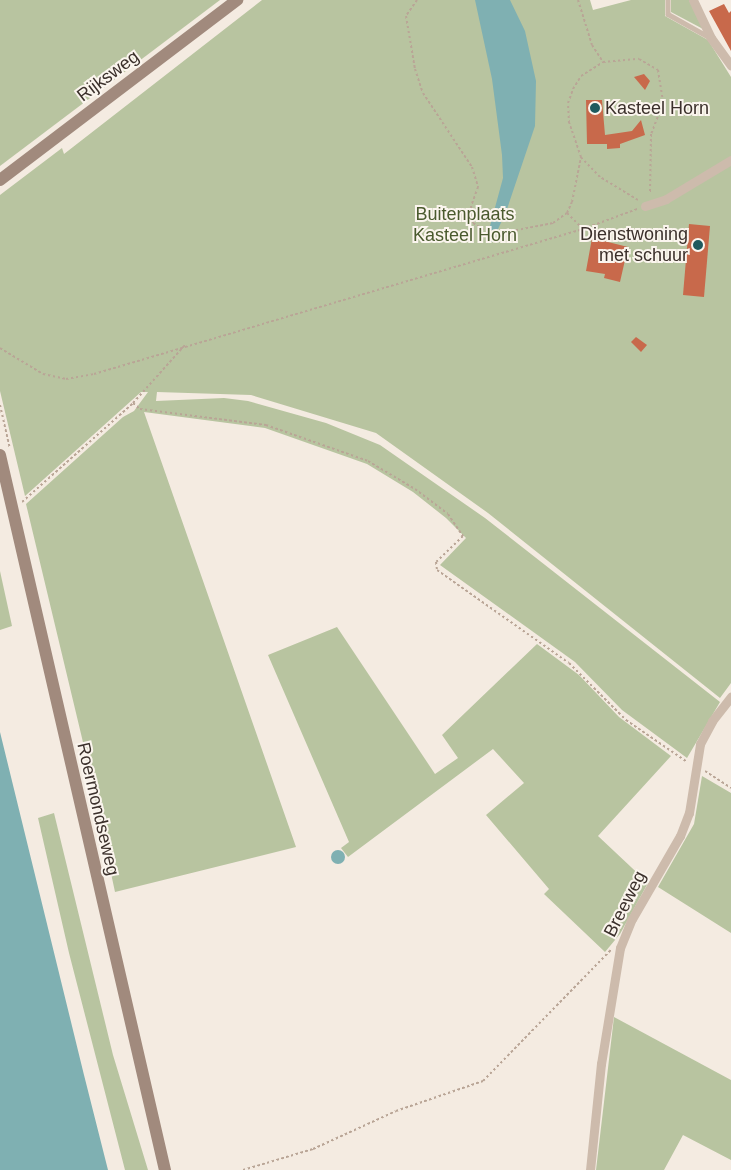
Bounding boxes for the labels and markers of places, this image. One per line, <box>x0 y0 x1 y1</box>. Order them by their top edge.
place label: Kasteel Horn <box>605 97 709 119</box>
marker: Kasteel Horn <box>589 102 601 114</box>
place label: Dienstwoning met schuur <box>580 224 688 266</box>
marker: Dienstwoning met schuur <box>692 239 704 251</box>

